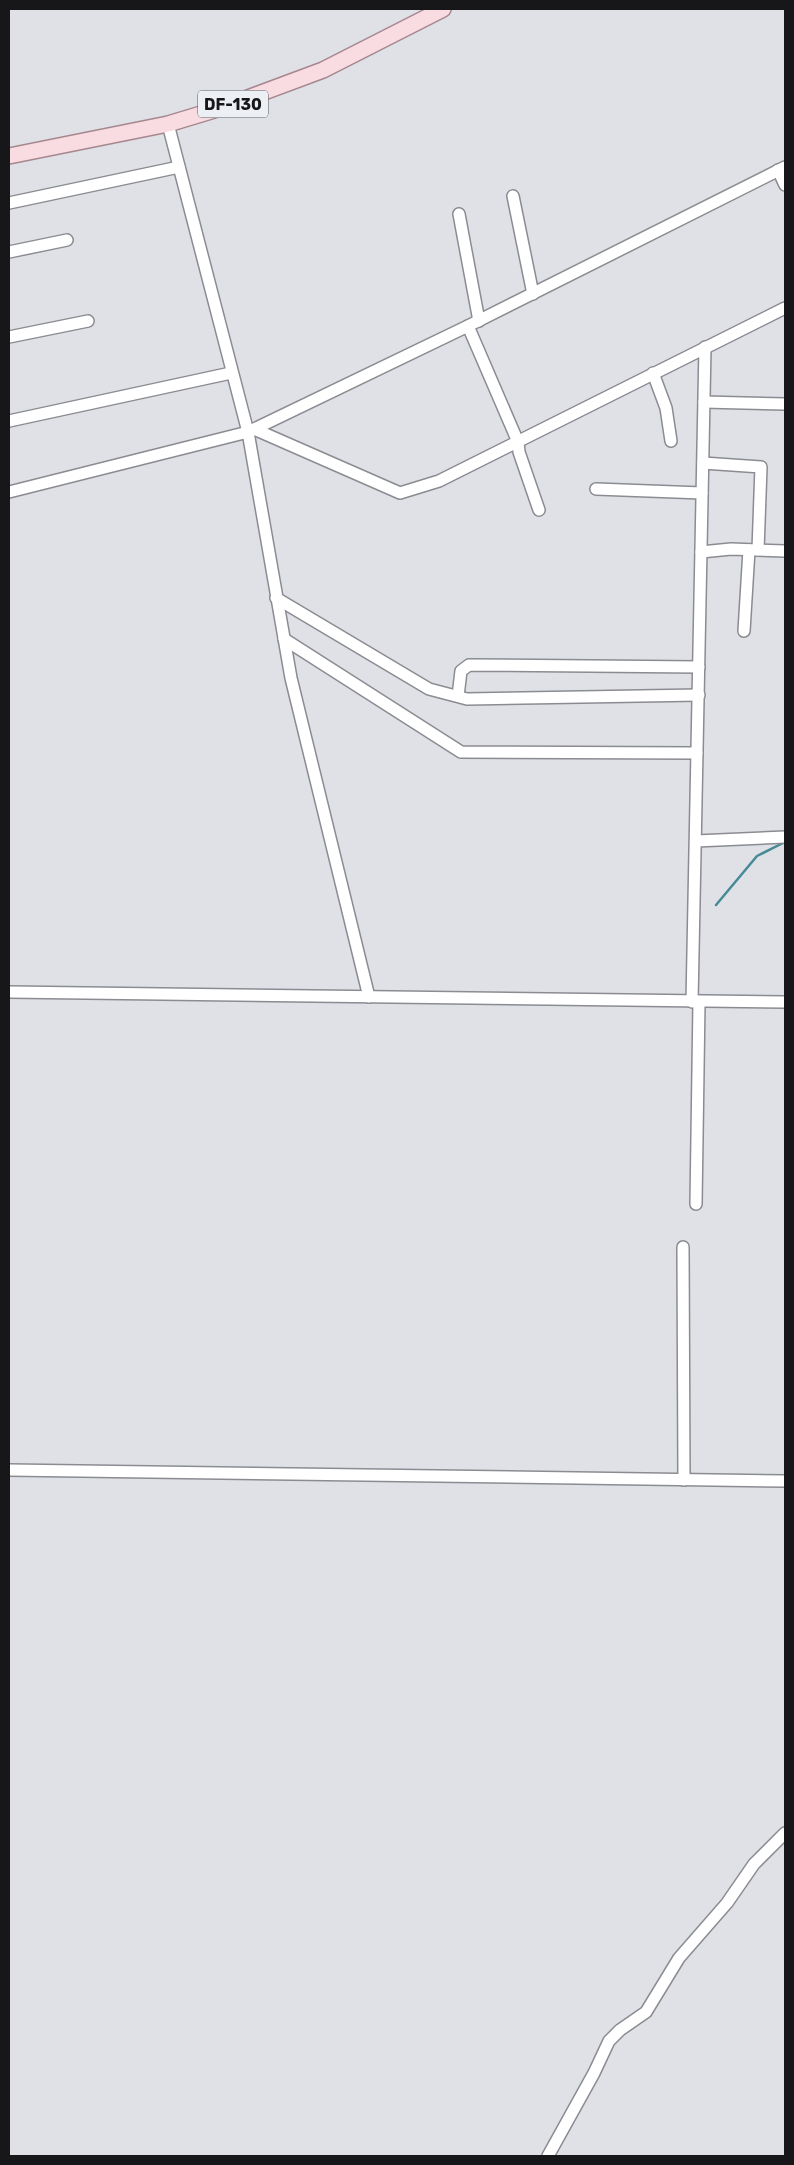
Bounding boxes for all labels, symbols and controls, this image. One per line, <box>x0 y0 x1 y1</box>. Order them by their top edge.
road number: DF-130 <box>198 90 268 118</box>

